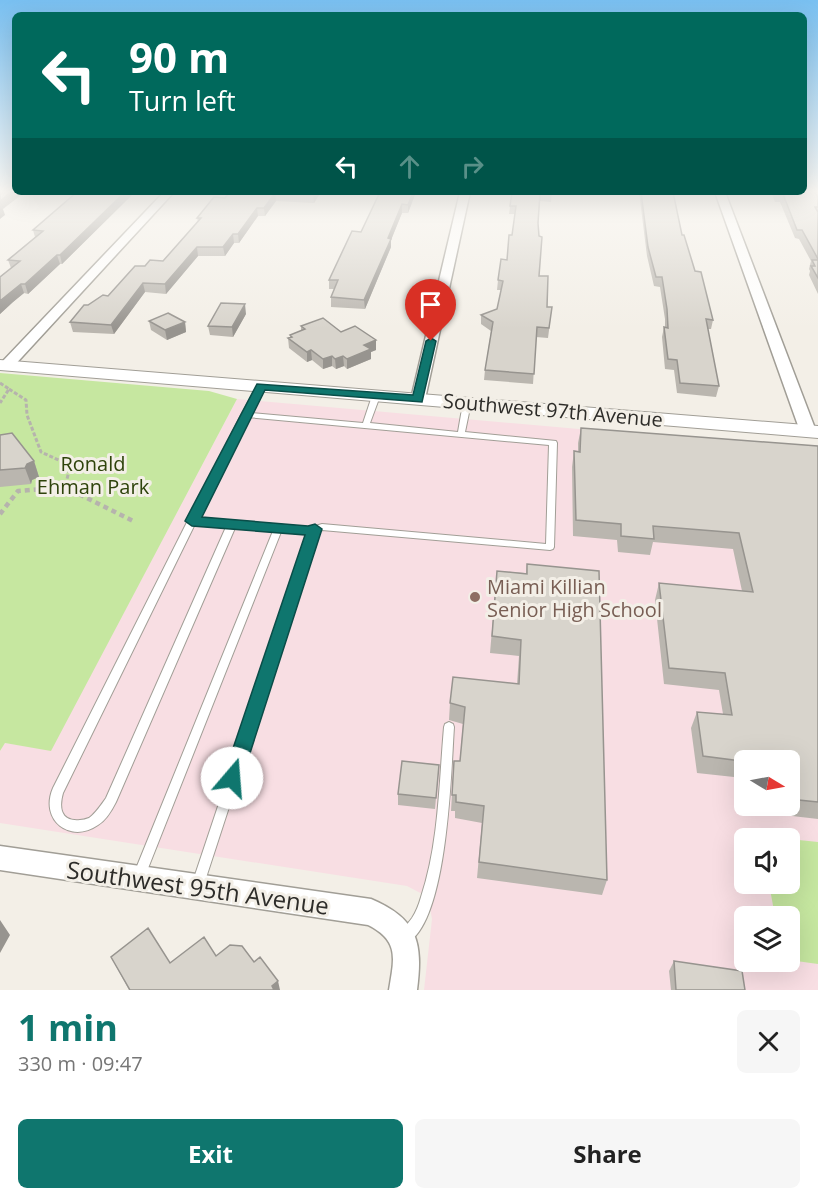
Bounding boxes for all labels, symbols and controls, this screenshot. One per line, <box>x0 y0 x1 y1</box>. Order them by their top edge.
text: 90 m <box>129 28 229 85</box>
icon: left <box>30 36 108 114</box>
text: Turn left <box>129 82 236 119</box>
icon: left <box>330 150 363 183</box>
icon: ahead <box>393 150 426 183</box>
icon: right <box>456 150 489 183</box>
pin <box>405 279 456 341</box>
icon: arrive <box>414 288 447 321</box>
street label: Southwest 97th Avenue <box>442 387 664 433</box>
park label: Ronald Ehman Park <box>37 450 150 500</box>
place label: Miami Killian Senior High School <box>487 573 662 623</box>
marker: Miami Killian Senior High School <box>468 590 482 604</box>
position arrow <box>200 746 264 810</box>
north arrow <box>734 750 800 816</box>
map controls <box>734 750 800 972</box>
button: sound <box>734 828 800 894</box>
street label: Southwest 95th Avenue <box>65 852 331 922</box>
button: layers <box>734 906 800 972</box>
text: 1 min <box>18 1003 118 1052</box>
button: close <box>737 1010 800 1073</box>
text: 330 m · 09:47 <box>18 1050 143 1077</box>
button: Exit <box>18 1119 403 1188</box>
button: Share <box>415 1119 800 1188</box>

